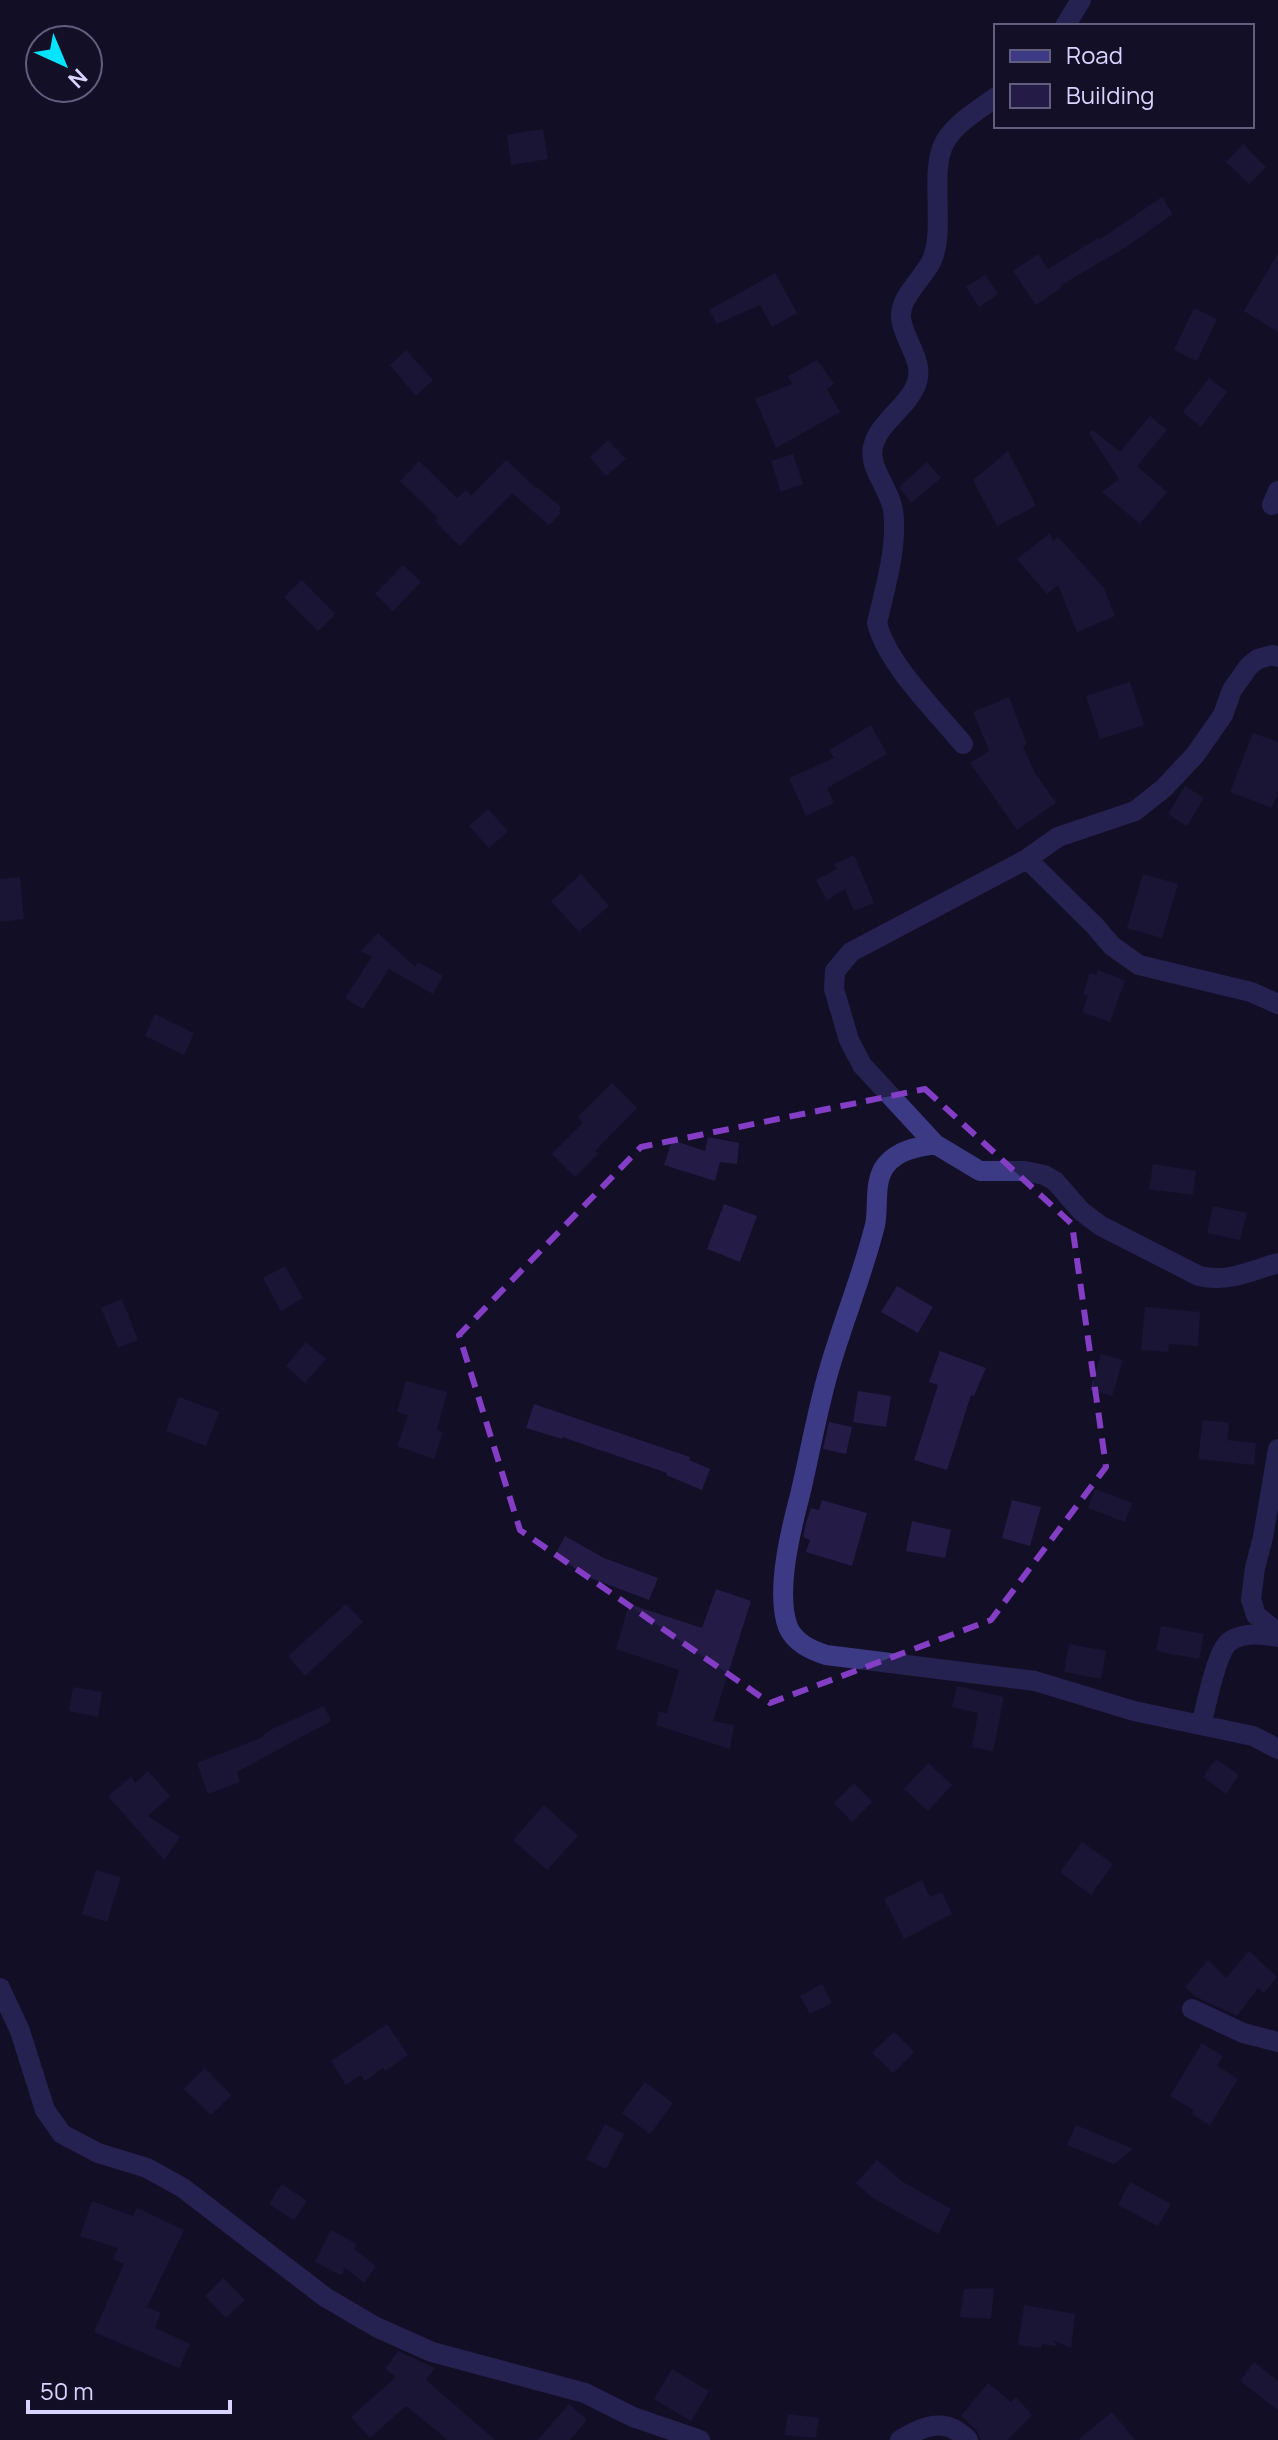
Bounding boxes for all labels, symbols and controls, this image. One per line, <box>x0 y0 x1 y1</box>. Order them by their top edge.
north arrow <box>24 24 104 104</box>
legend <box>994 24 1254 128</box>
text: Road <box>1066 38 1123 71</box>
text: N <box>62 62 94 95</box>
text: Building <box>1066 78 1154 111</box>
scale bar <box>28 2364 230 2414</box>
text: 50 m <box>40 2374 94 2407</box>

